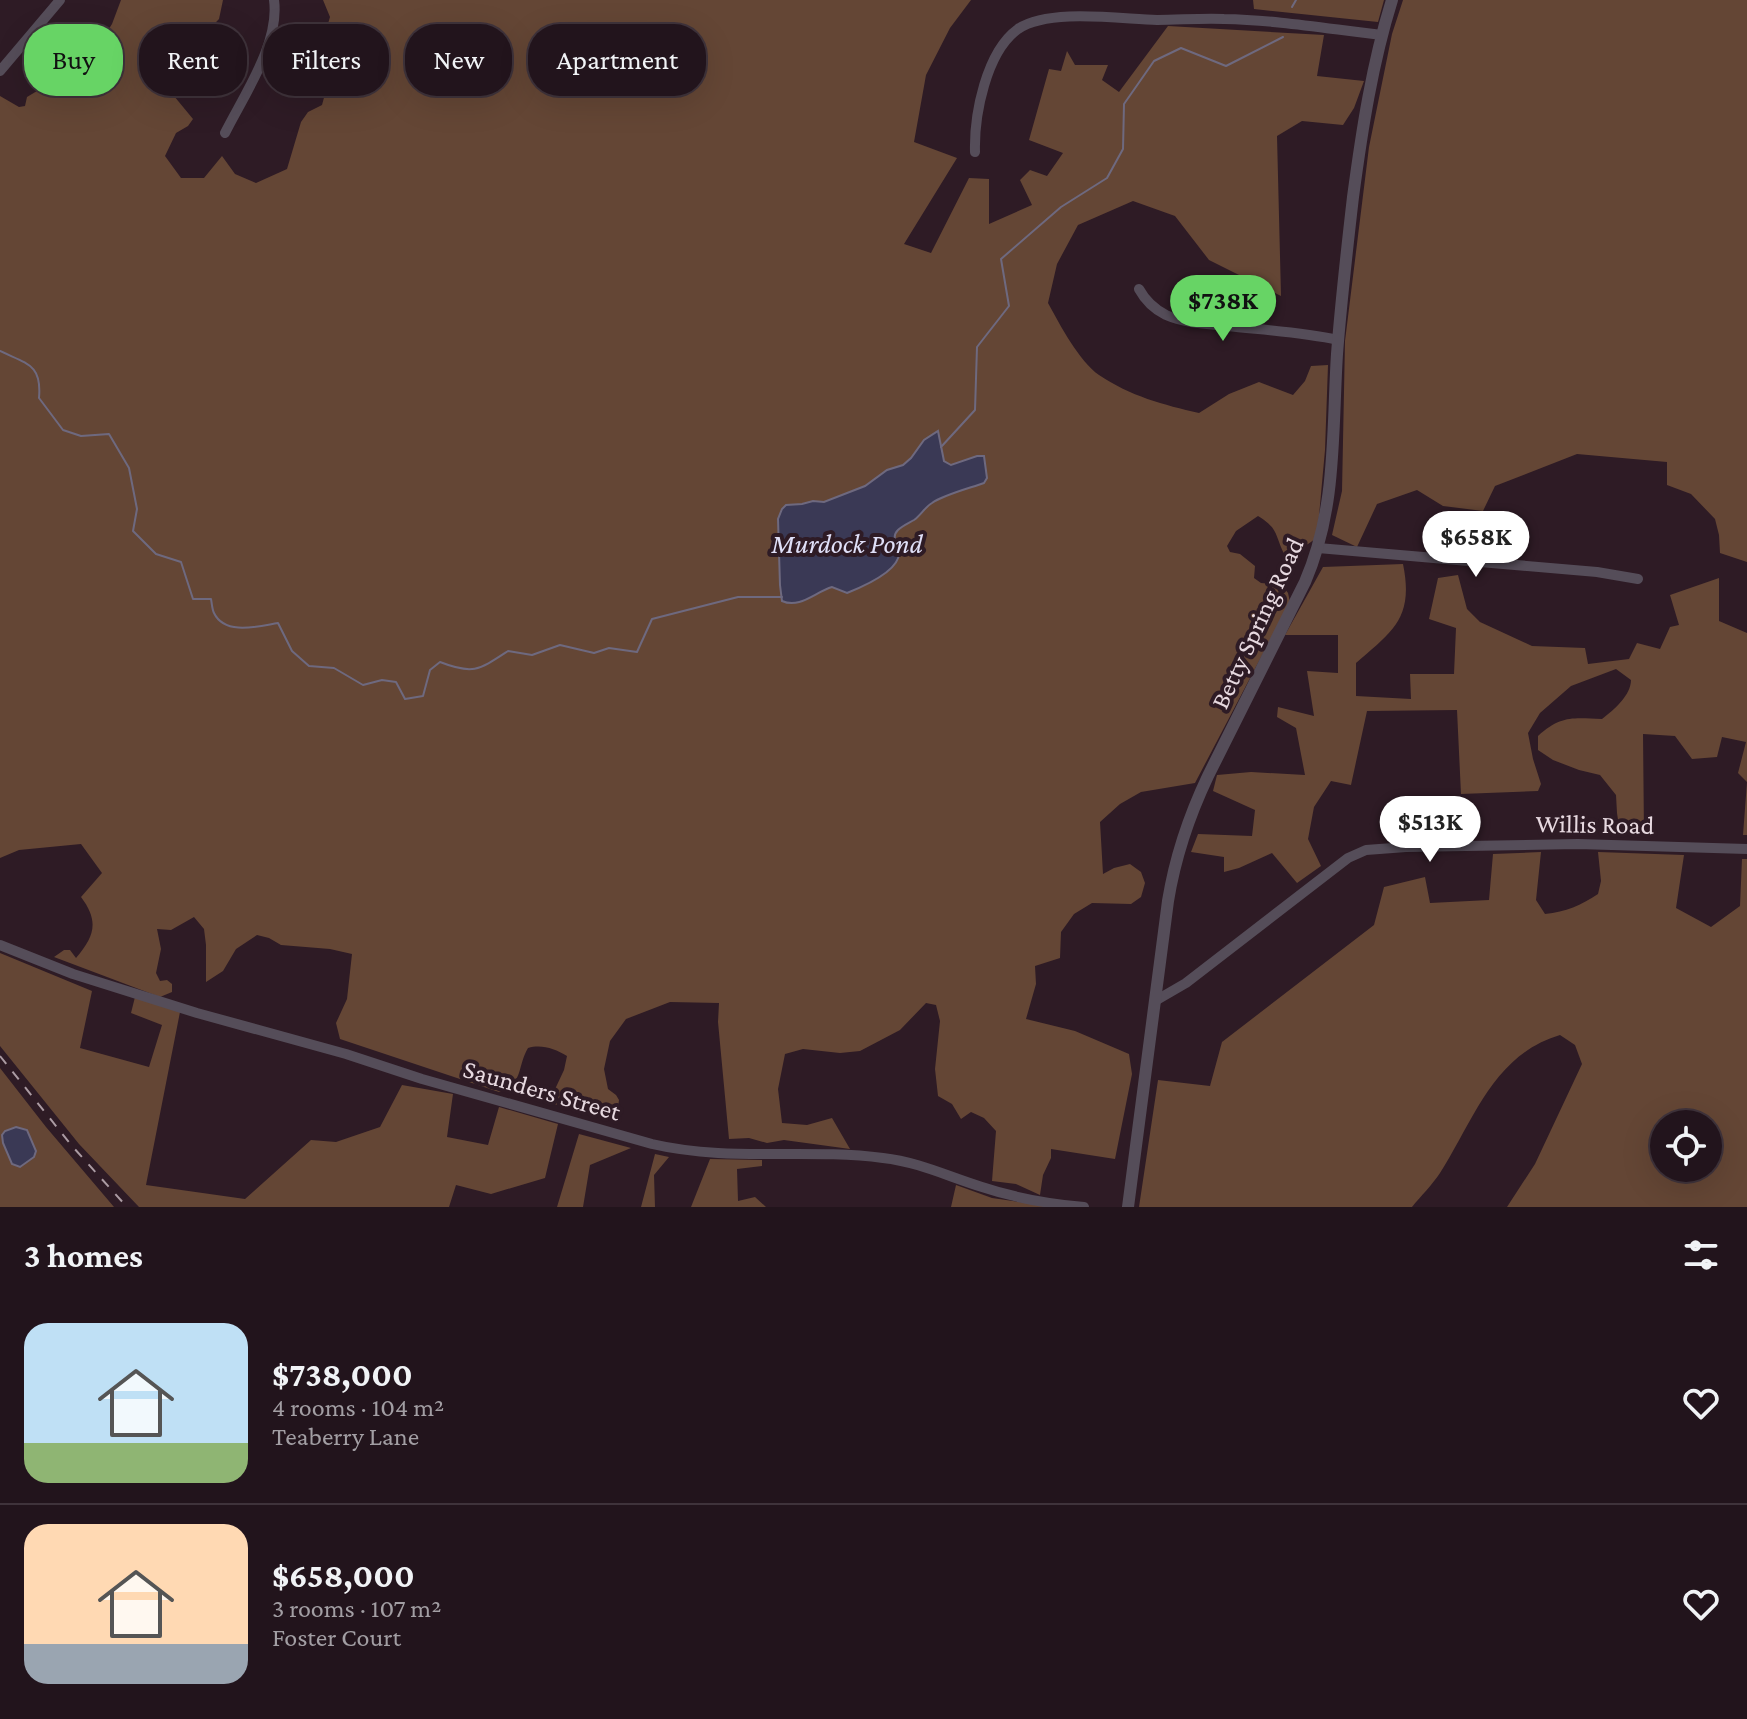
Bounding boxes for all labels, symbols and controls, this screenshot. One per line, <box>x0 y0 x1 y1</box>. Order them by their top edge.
chip: Buy <box>24 24 123 96</box>
chip: Rent <box>139 24 247 96</box>
chip: Filters <box>263 24 389 96</box>
chip: New <box>405 24 512 96</box>
chip: Apartment <box>528 24 706 96</box>
pin: $738K <box>1167 275 1279 343</box>
text: $738K <box>1188 286 1258 315</box>
pin: $658K <box>1420 511 1532 579</box>
text: $658K <box>1440 522 1512 551</box>
water label: Murdock Pond <box>770 528 924 559</box>
street label: Betty Spring Road <box>1205 533 1310 713</box>
pin: $513K <box>1374 796 1486 864</box>
text: $513K <box>1398 807 1462 836</box>
street label: Willis Road <box>1535 809 1655 840</box>
street label: Saunders Street <box>460 1054 624 1127</box>
map controls <box>1650 1110 1722 1182</box>
button: locate <box>1650 1110 1722 1182</box>
icon: filters <box>1679 1233 1723 1277</box>
text: 3 homes <box>24 1237 143 1274</box>
icon: home <box>88 1355 184 1451</box>
text: $738,000 <box>272 1356 413 1393</box>
icon: heart <box>1679 1381 1723 1425</box>
text: 4 rooms · 104 m² <box>272 1393 444 1422</box>
text: Teaberry Lane <box>272 1422 419 1451</box>
icon: home <box>88 1556 184 1652</box>
text: $658,000 <box>272 1557 415 1594</box>
icon: heart <box>1679 1582 1723 1626</box>
text: 3 rooms · 107 m² <box>272 1594 441 1623</box>
text: Foster Court <box>272 1623 401 1652</box>

